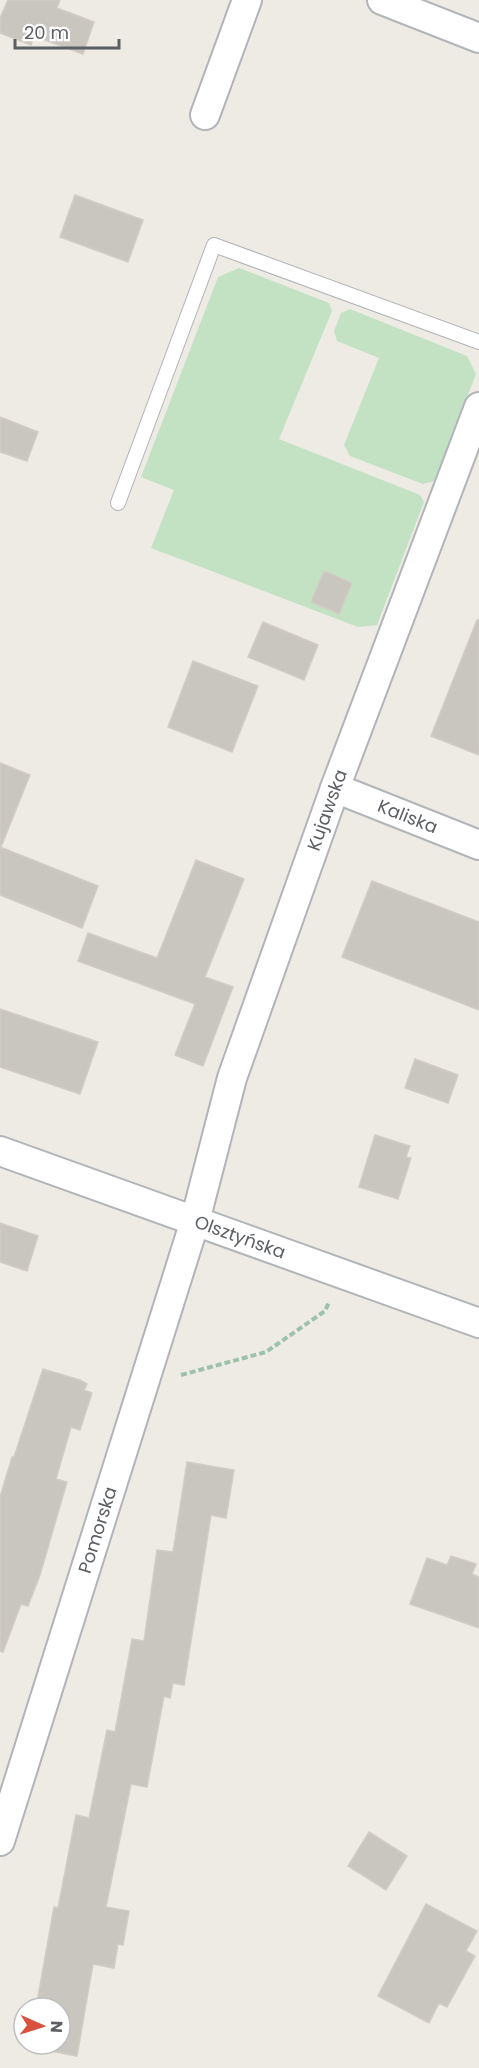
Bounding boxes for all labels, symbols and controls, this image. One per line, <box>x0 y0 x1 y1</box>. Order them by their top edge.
scale bar <box>15 12 118 50</box>
text: 20 m <box>24 20 69 45</box>
street label: Kujawska <box>301 766 353 854</box>
street label: Kaliska <box>374 793 441 839</box>
street label: Olsztyńska <box>191 1209 289 1265</box>
street label: Pomorska <box>72 1483 123 1576</box>
north arrow <box>12 1996 72 2056</box>
text: N <box>45 2020 68 2033</box>

